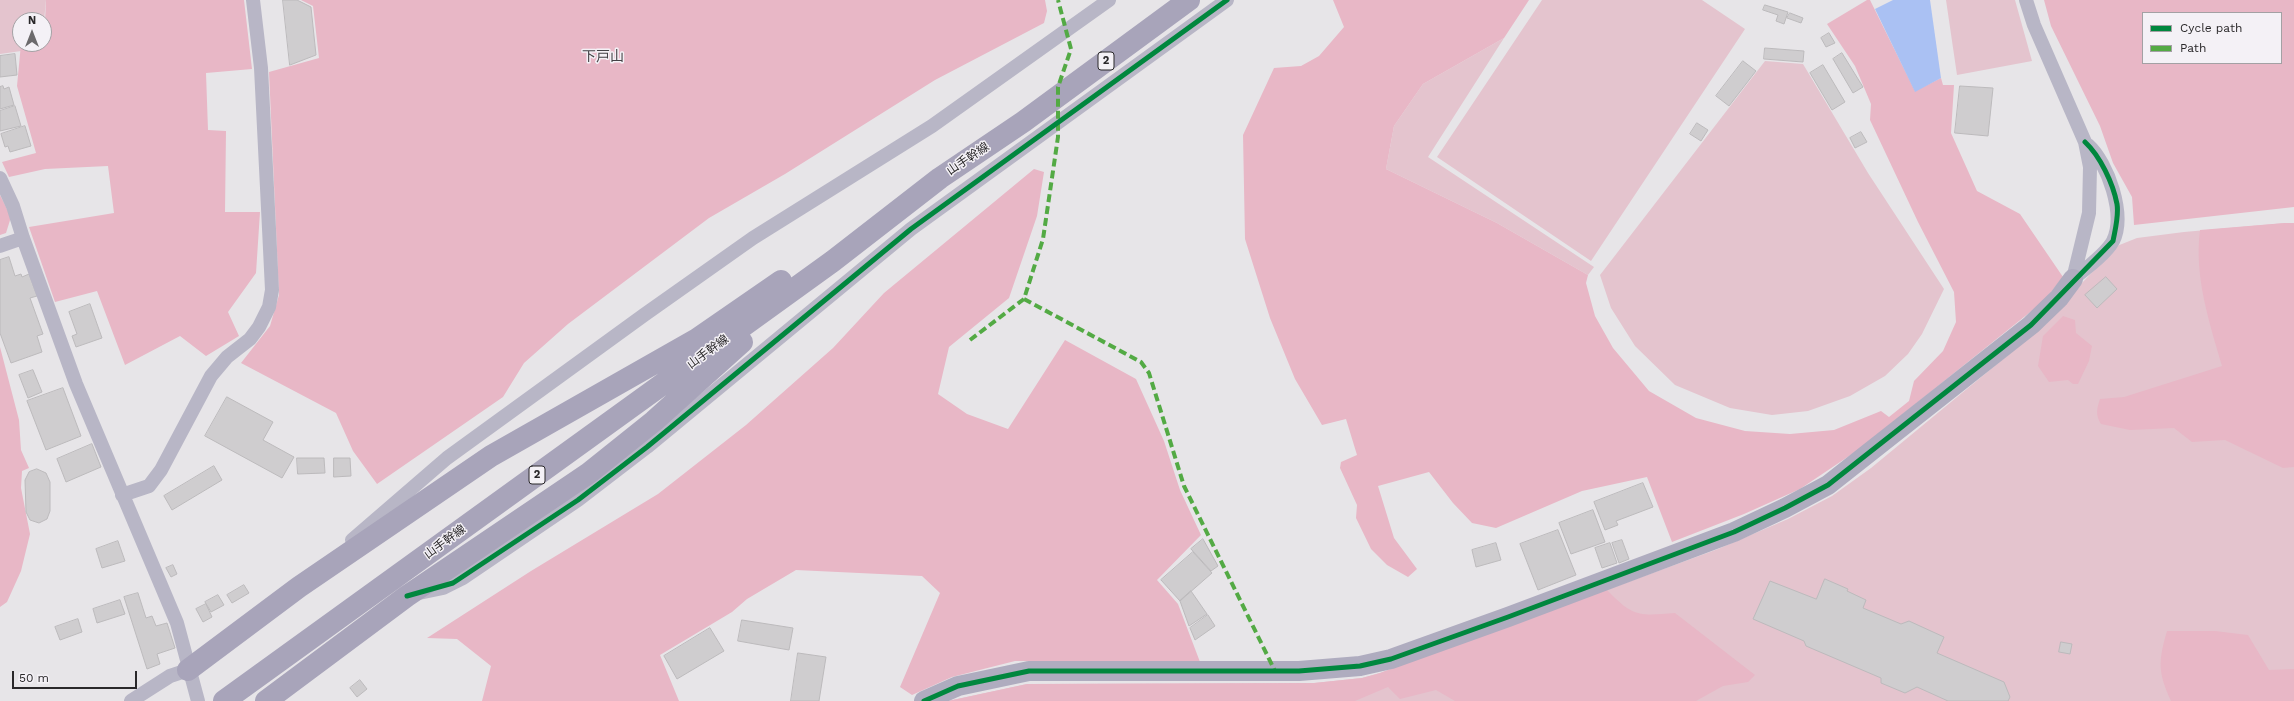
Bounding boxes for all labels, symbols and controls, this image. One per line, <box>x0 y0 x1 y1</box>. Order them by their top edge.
north arrow <box>12 12 52 52</box>
legend <box>2142 12 2282 64</box>
text: N <box>28 14 36 27</box>
text: Cycle path <box>2180 21 2242 35</box>
text: Path <box>2180 41 2206 55</box>
district label: 下戸山 <box>582 49 624 65</box>
road number: 2 <box>1098 52 1114 70</box>
street label: 山手幹線 <box>944 140 992 178</box>
street label: 山手幹線 <box>684 332 732 372</box>
road number: 2 <box>529 466 545 484</box>
street label: 山手幹線 <box>421 522 469 562</box>
scale bar <box>14 663 139 689</box>
text: 50 m <box>19 671 49 685</box>

